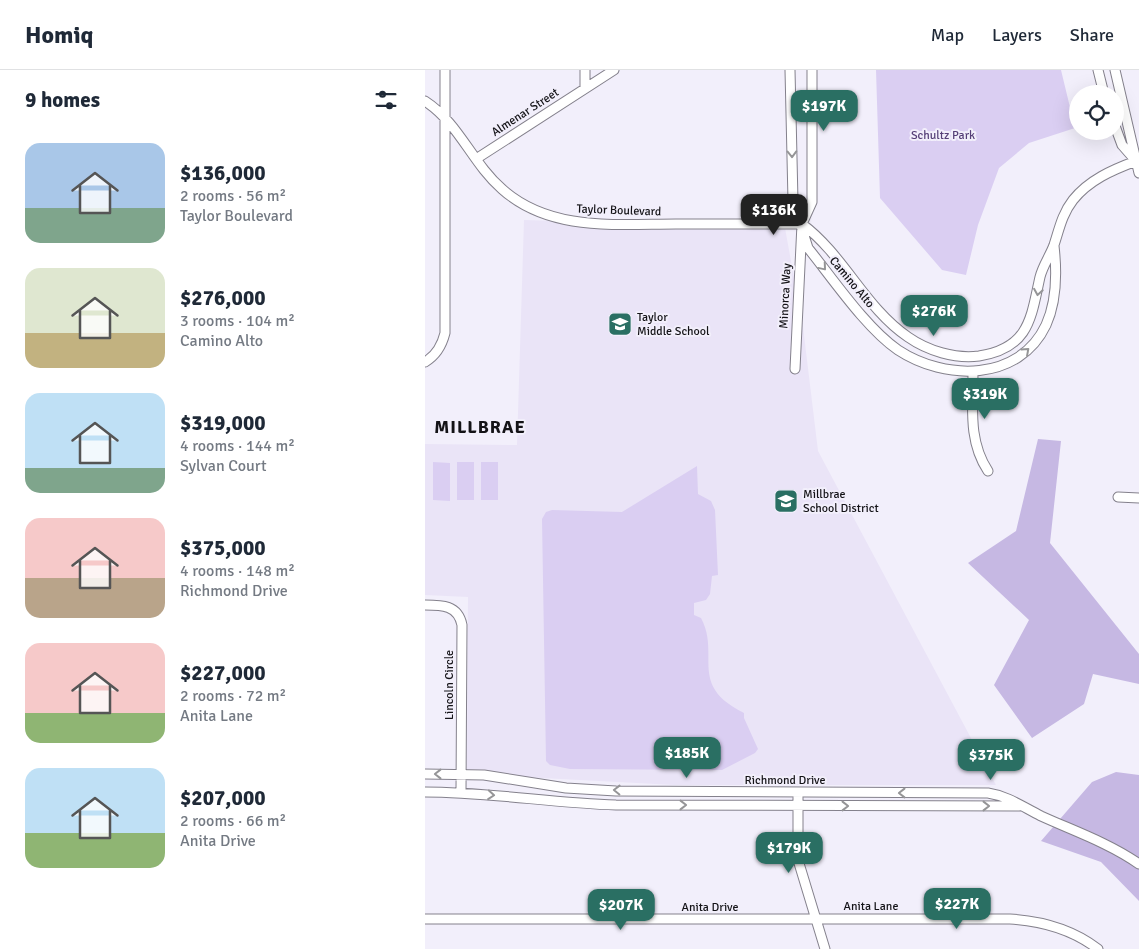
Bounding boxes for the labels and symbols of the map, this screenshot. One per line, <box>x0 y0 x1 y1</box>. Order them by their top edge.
street label: Almenar Street <box>489 85 562 140</box>
pin: $197K <box>789 90 859 132</box>
park label: Schultz Park <box>911 128 975 143</box>
one-way arrow <box>787 150 798 158</box>
pin: $136K <box>739 194 809 236</box>
street label: Taylor Boulevard <box>576 202 662 219</box>
street label: Camino Alto <box>826 254 877 311</box>
one-way arrow <box>817 261 826 270</box>
street label: Minorca Way <box>776 262 795 329</box>
one-way arrow <box>1033 288 1043 297</box>
pin: $276K <box>899 294 969 337</box>
place label: Taylor Middle School <box>637 310 710 339</box>
school or university icon: Taylor Middle School <box>607 311 633 337</box>
one-way arrow <box>1020 348 1029 357</box>
pin: $319K <box>950 378 1020 420</box>
district label: MILLBRAE <box>434 416 526 438</box>
place label: Millbrae School District <box>803 487 879 516</box>
school or university icon: Millbrae School District <box>773 488 799 514</box>
street label: Lincoln Circle <box>442 650 457 720</box>
pin: $185K <box>652 736 722 779</box>
pin: $375K <box>956 738 1026 781</box>
one-way arrow <box>433 769 441 779</box>
street label: Richmond Drive <box>745 773 825 788</box>
one-way arrow <box>612 785 620 796</box>
one-way arrow <box>897 788 905 798</box>
one-way arrow <box>487 789 495 800</box>
one-way arrow <box>680 800 687 810</box>
one-way arrow <box>842 801 850 811</box>
one-way arrow <box>983 801 991 811</box>
pin: $179K <box>754 832 824 874</box>
pin: $207K <box>586 888 656 931</box>
pin: $227K <box>922 888 992 930</box>
street label: Anita Lane <box>844 899 898 914</box>
street label: Anita Drive <box>682 900 738 915</box>

